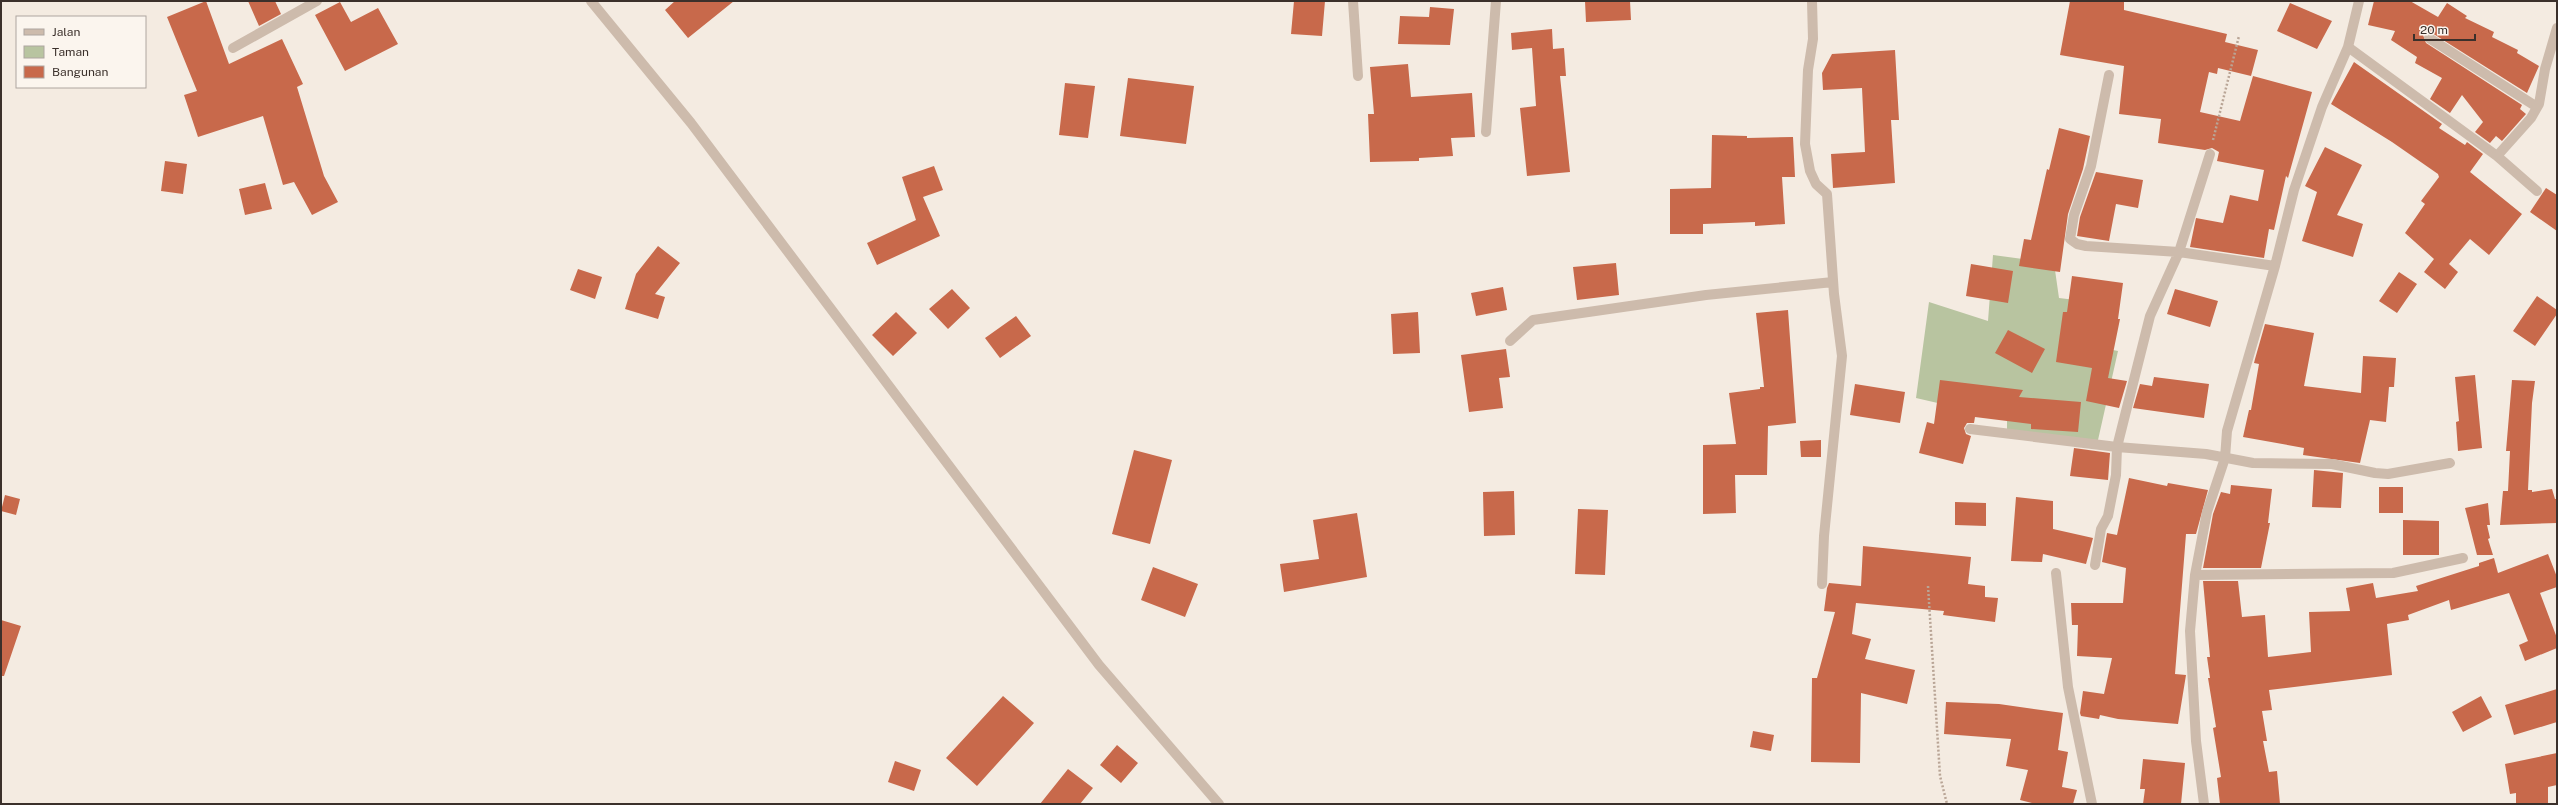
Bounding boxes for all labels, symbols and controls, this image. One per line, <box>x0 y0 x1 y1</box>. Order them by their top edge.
legend <box>16 16 146 88</box>
scale bar <box>2414 16 2475 42</box>
text: 20 m <box>2420 23 2448 37</box>
text: Jalan <box>52 25 81 39</box>
text: Taman <box>52 45 89 59</box>
text: Bangunan <box>52 65 108 79</box>

